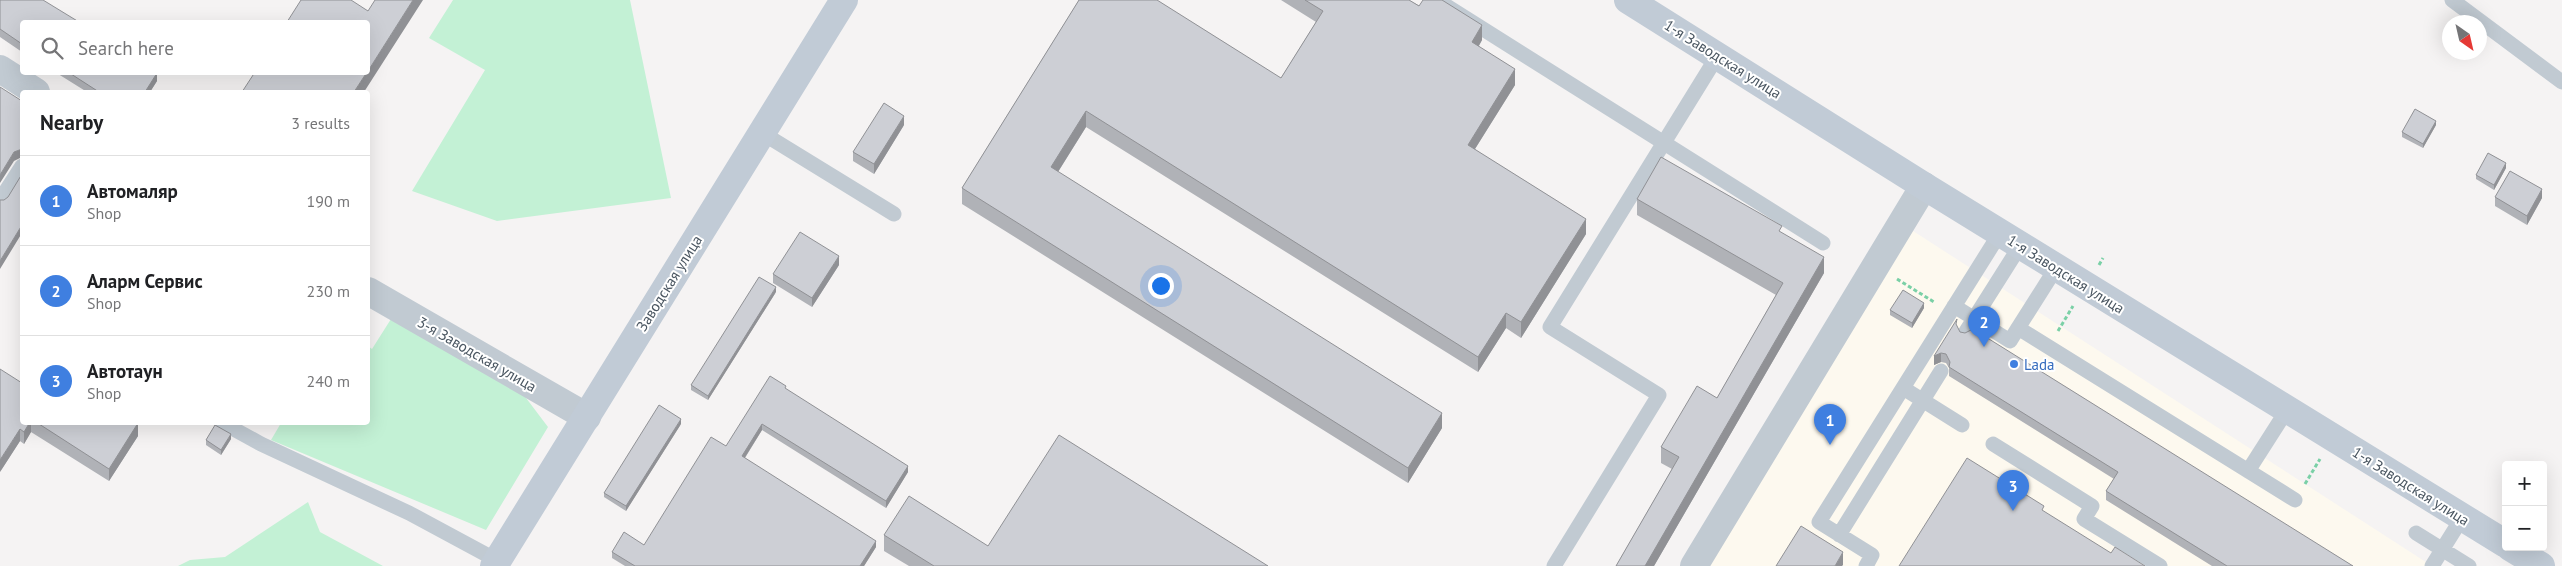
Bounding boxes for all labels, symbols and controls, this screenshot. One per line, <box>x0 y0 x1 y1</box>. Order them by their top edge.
street label: 1-я Заводская улица <box>1661 15 1785 103</box>
north arrow <box>2442 15 2487 60</box>
search box <box>20 20 370 75</box>
icon: search <box>38 34 66 62</box>
text: Search here <box>78 36 174 60</box>
text: Nearby <box>40 109 103 136</box>
text: 3 results <box>291 113 350 133</box>
text: Автомаляр <box>87 179 178 203</box>
text: 1 <box>51 191 61 211</box>
text: 190 m <box>307 191 350 211</box>
text: Shop <box>87 203 121 223</box>
street label: 1-я Заводская улица <box>2004 230 2128 318</box>
street label: Заводская улица <box>632 231 706 335</box>
text: Аларм Сервис <box>87 269 203 293</box>
your location <box>1148 273 1174 299</box>
text: 2 <box>51 281 61 301</box>
text: 230 m <box>307 281 350 301</box>
text: Shop <box>87 293 121 313</box>
pin: 2 <box>1968 306 2000 347</box>
street label: 3-я Заводская улица <box>414 312 540 396</box>
place label: Lada <box>2024 355 2054 374</box>
marker: Lada <box>2008 358 2020 370</box>
text: Автотаун <box>87 359 163 383</box>
text: 3 <box>51 371 61 391</box>
text: 240 m <box>307 371 350 391</box>
text: Shop <box>87 383 121 403</box>
pin: 1 <box>1814 404 1846 445</box>
street label: 1-я Заводская улица <box>2349 442 2473 530</box>
map controls <box>2502 461 2547 551</box>
button: + <box>2502 461 2547 506</box>
pin: 3 <box>1997 470 2029 511</box>
button: − <box>2502 506 2547 551</box>

